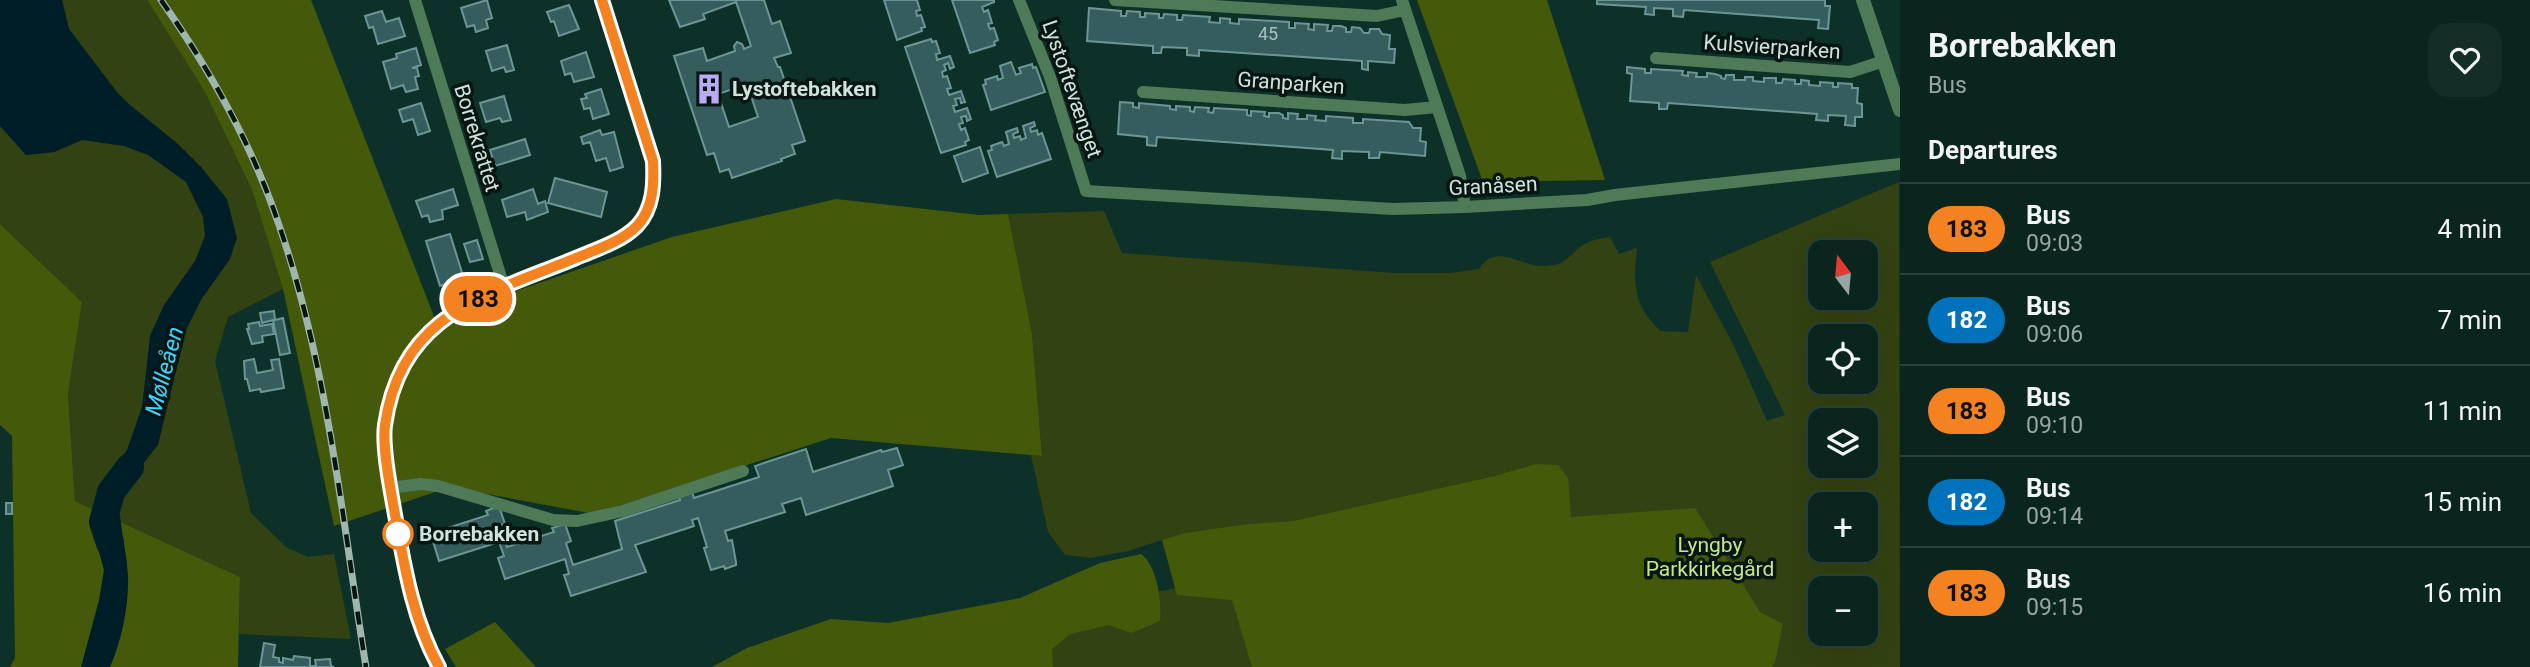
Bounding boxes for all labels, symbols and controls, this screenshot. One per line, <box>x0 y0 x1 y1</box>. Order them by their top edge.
street label: Lystoftevænget <box>1037 17 1107 161</box>
house number: 45 <box>1258 23 1278 44</box>
button: heart <box>2428 23 2502 97</box>
text: Borrebakken <box>1928 26 2117 65</box>
street label: Kulsvierparken <box>1703 30 1841 64</box>
street label: Granparken <box>1237 67 1345 99</box>
building icon: Lystoftebakken <box>692 72 726 106</box>
text: Bus <box>1928 72 1967 99</box>
place label: Lystoftebakken <box>732 77 876 101</box>
street label: Borrekrattet <box>449 82 505 195</box>
text: Departures <box>1928 135 2058 165</box>
street label: Granåsen <box>1448 172 1538 200</box>
text: Bus <box>2026 200 2071 230</box>
text: 4 min <box>2437 214 2502 244</box>
text: 183 <box>1946 215 1987 243</box>
text: 09:03 <box>2026 230 2083 257</box>
north arrow <box>1808 240 1878 310</box>
map controls <box>1808 240 1878 646</box>
line badge: 183 <box>438 276 518 322</box>
text: 183 <box>457 285 499 313</box>
text: Bus <box>2026 291 2071 321</box>
text: 7 min <box>2437 305 2502 335</box>
text: 182 <box>1946 306 1987 334</box>
text: 09:06 <box>2026 321 2083 348</box>
water label: Mølleåen <box>140 324 189 419</box>
button: locate <box>1808 324 1878 394</box>
text: Bus <box>2026 382 2071 412</box>
text: 11 min <box>2423 396 2502 426</box>
text: 183 <box>1946 397 1987 425</box>
button: layers <box>1808 408 1878 478</box>
text: 09:10 <box>2026 412 2083 439</box>
text: Bus <box>2026 473 2071 503</box>
text: 15 min <box>2423 487 2502 517</box>
text: 182 <box>1946 488 1987 516</box>
button: + <box>1808 492 1878 562</box>
text: 09:14 <box>2026 503 2083 530</box>
marker: Borrebakken <box>383 519 413 549</box>
place label: Borrebakken <box>419 522 539 546</box>
park label: Lyngby Parkkirkegård <box>1646 533 1774 581</box>
text: Bus <box>2026 564 2071 594</box>
button: − <box>1808 576 1878 646</box>
text: 16 min <box>2423 578 2502 608</box>
text: 183 <box>1946 579 1987 607</box>
text: 09:15 <box>2026 594 2083 621</box>

